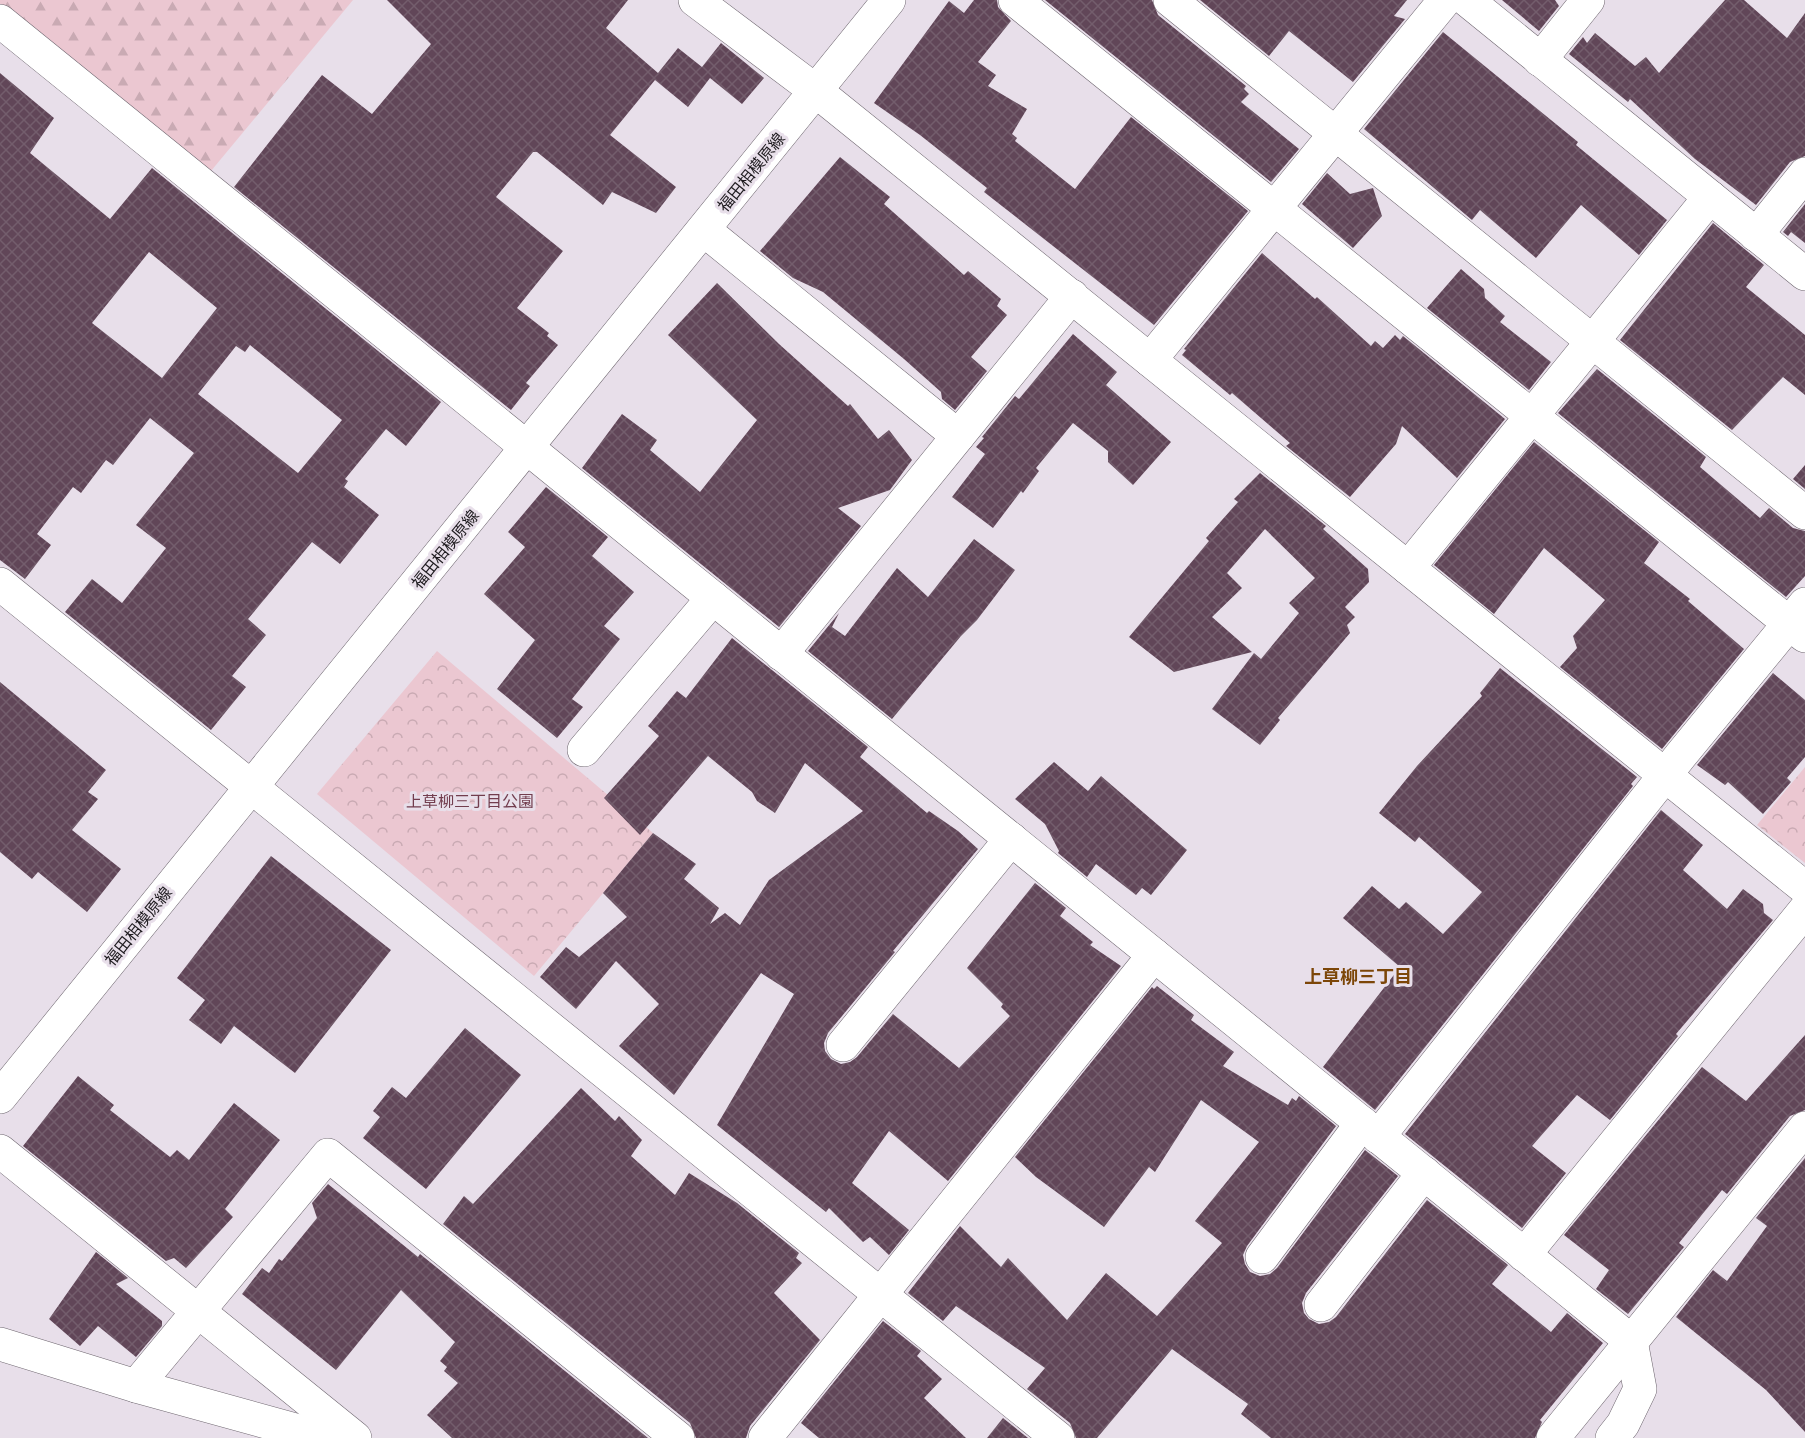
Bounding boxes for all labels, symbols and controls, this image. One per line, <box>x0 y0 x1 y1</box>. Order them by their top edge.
street label: 福田相模原線 <box>713 128 788 215</box>
street label: 福田相模原線 <box>407 505 482 592</box>
park label: 上草柳三丁目公園 <box>406 791 534 810</box>
street label: 福田相模原線 <box>100 882 175 969</box>
district label: 上草柳三丁目 <box>1304 965 1412 987</box>

